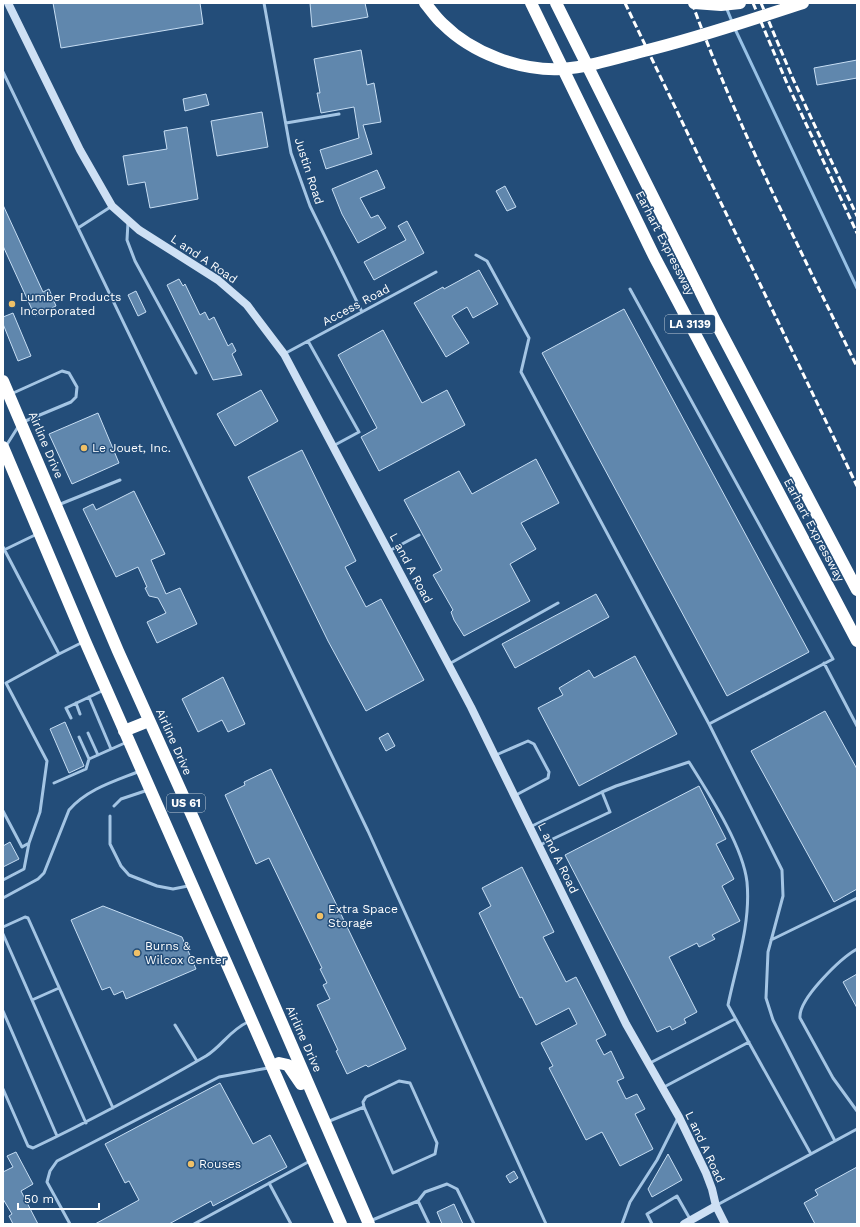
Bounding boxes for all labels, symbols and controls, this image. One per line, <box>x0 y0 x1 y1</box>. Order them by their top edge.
street label: Justin Road <box>292 136 326 206</box>
street label: Earhart Expressway <box>633 188 698 298</box>
street label: L and A Road <box>168 232 240 286</box>
street label: Access Road <box>320 281 392 329</box>
place label: Lumber Products Incorporated <box>20 290 121 318</box>
marker: Lumber Products Incorporated <box>7 299 17 309</box>
road number: LA 3139 <box>665 315 715 333</box>
street label: Airline Drive <box>26 410 66 481</box>
place label: Le Jouet, Inc. <box>92 441 171 455</box>
marker: Le Jouet, Inc. <box>79 443 89 453</box>
street label: Earhart Expressway <box>781 476 848 585</box>
street label: L and A Road <box>387 531 435 605</box>
street label: Airline Drive <box>153 707 195 777</box>
road number: US 61 <box>167 794 205 812</box>
street label: L and A Road <box>535 820 581 896</box>
place label: Extra Space Storage <box>328 902 398 930</box>
marker: Extra Space Storage <box>315 911 325 921</box>
place label: Burns & Wilcox Center <box>145 939 227 967</box>
marker: Burns & Wilcox Center <box>132 948 142 958</box>
street label: Airline Drive <box>283 1004 325 1074</box>
street label: L and A Road <box>682 1109 728 1185</box>
place label: Rouses <box>199 1157 241 1171</box>
marker: Rouses <box>186 1159 196 1169</box>
scale bar <box>18 1185 99 1211</box>
text: 50 m <box>24 1192 54 1206</box>

